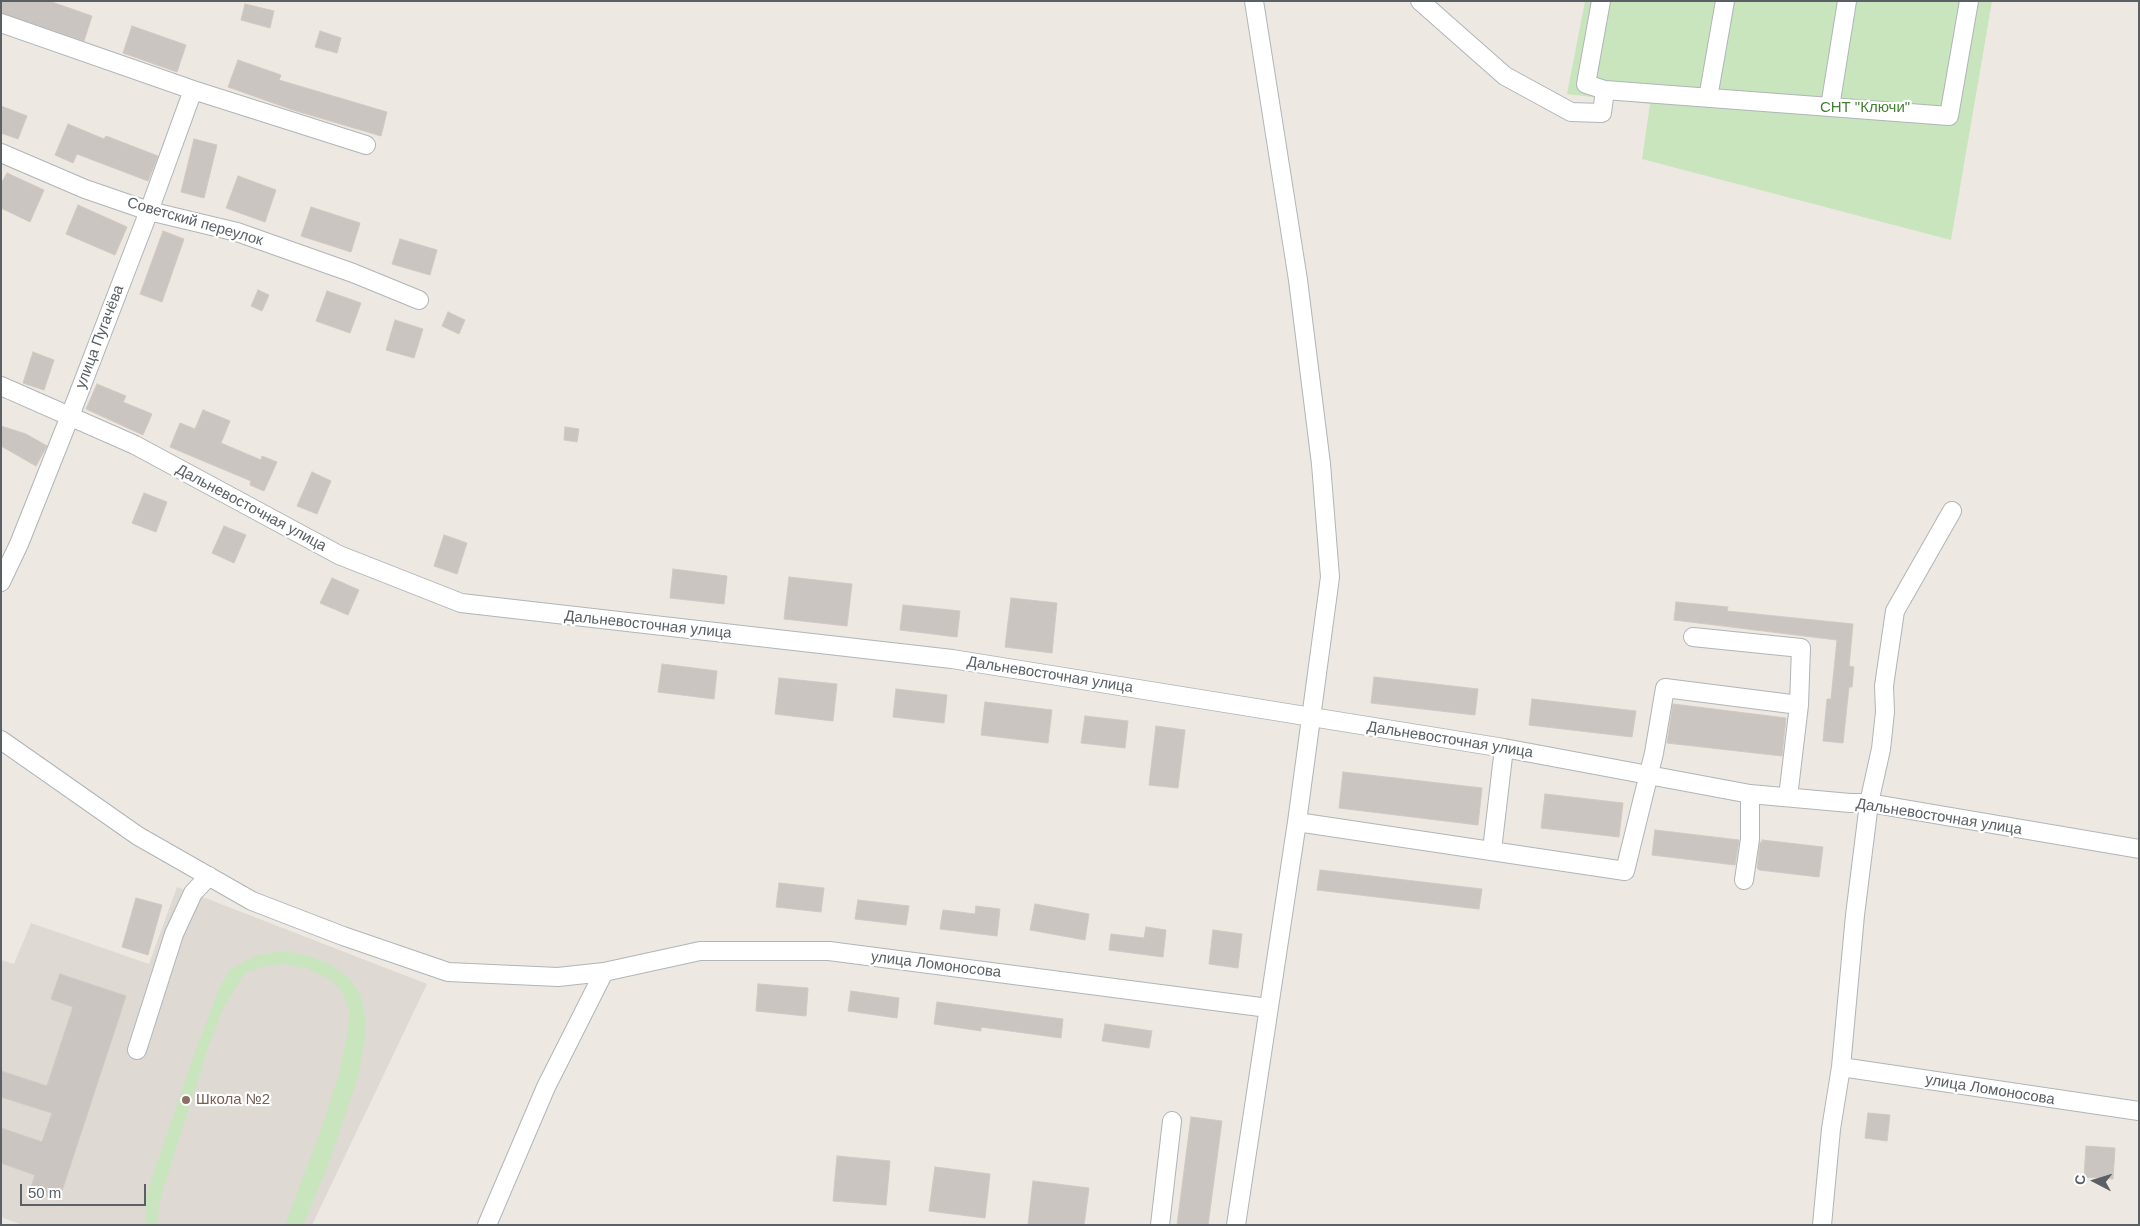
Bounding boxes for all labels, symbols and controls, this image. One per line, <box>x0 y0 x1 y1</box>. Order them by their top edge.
park label: СНТ "Ключи" <box>1820 99 1910 117</box>
street label: Советский переулок <box>125 194 265 250</box>
street label: улица Пугачёва <box>72 283 128 391</box>
street label: Дальневосточная улица <box>173 461 329 555</box>
street label: Дальневосточная улица <box>564 607 732 643</box>
street label: Дальневосточная улица <box>966 653 1134 697</box>
street label: Дальневосточная улица <box>1366 718 1534 762</box>
street label: Дальневосточная улица <box>1855 795 2023 839</box>
street label: улица Ломоносова <box>870 948 1002 982</box>
street label: улица Ломоносова <box>1924 1071 2056 1109</box>
place label: Школа №2 <box>196 1091 270 1109</box>
marker: Школа №2 <box>180 1094 192 1106</box>
north arrow <box>2070 1156 2120 1206</box>
scale bar <box>22 1174 149 1206</box>
text: С <box>2072 1174 2088 1185</box>
text: 50 m <box>28 1184 61 1201</box>

